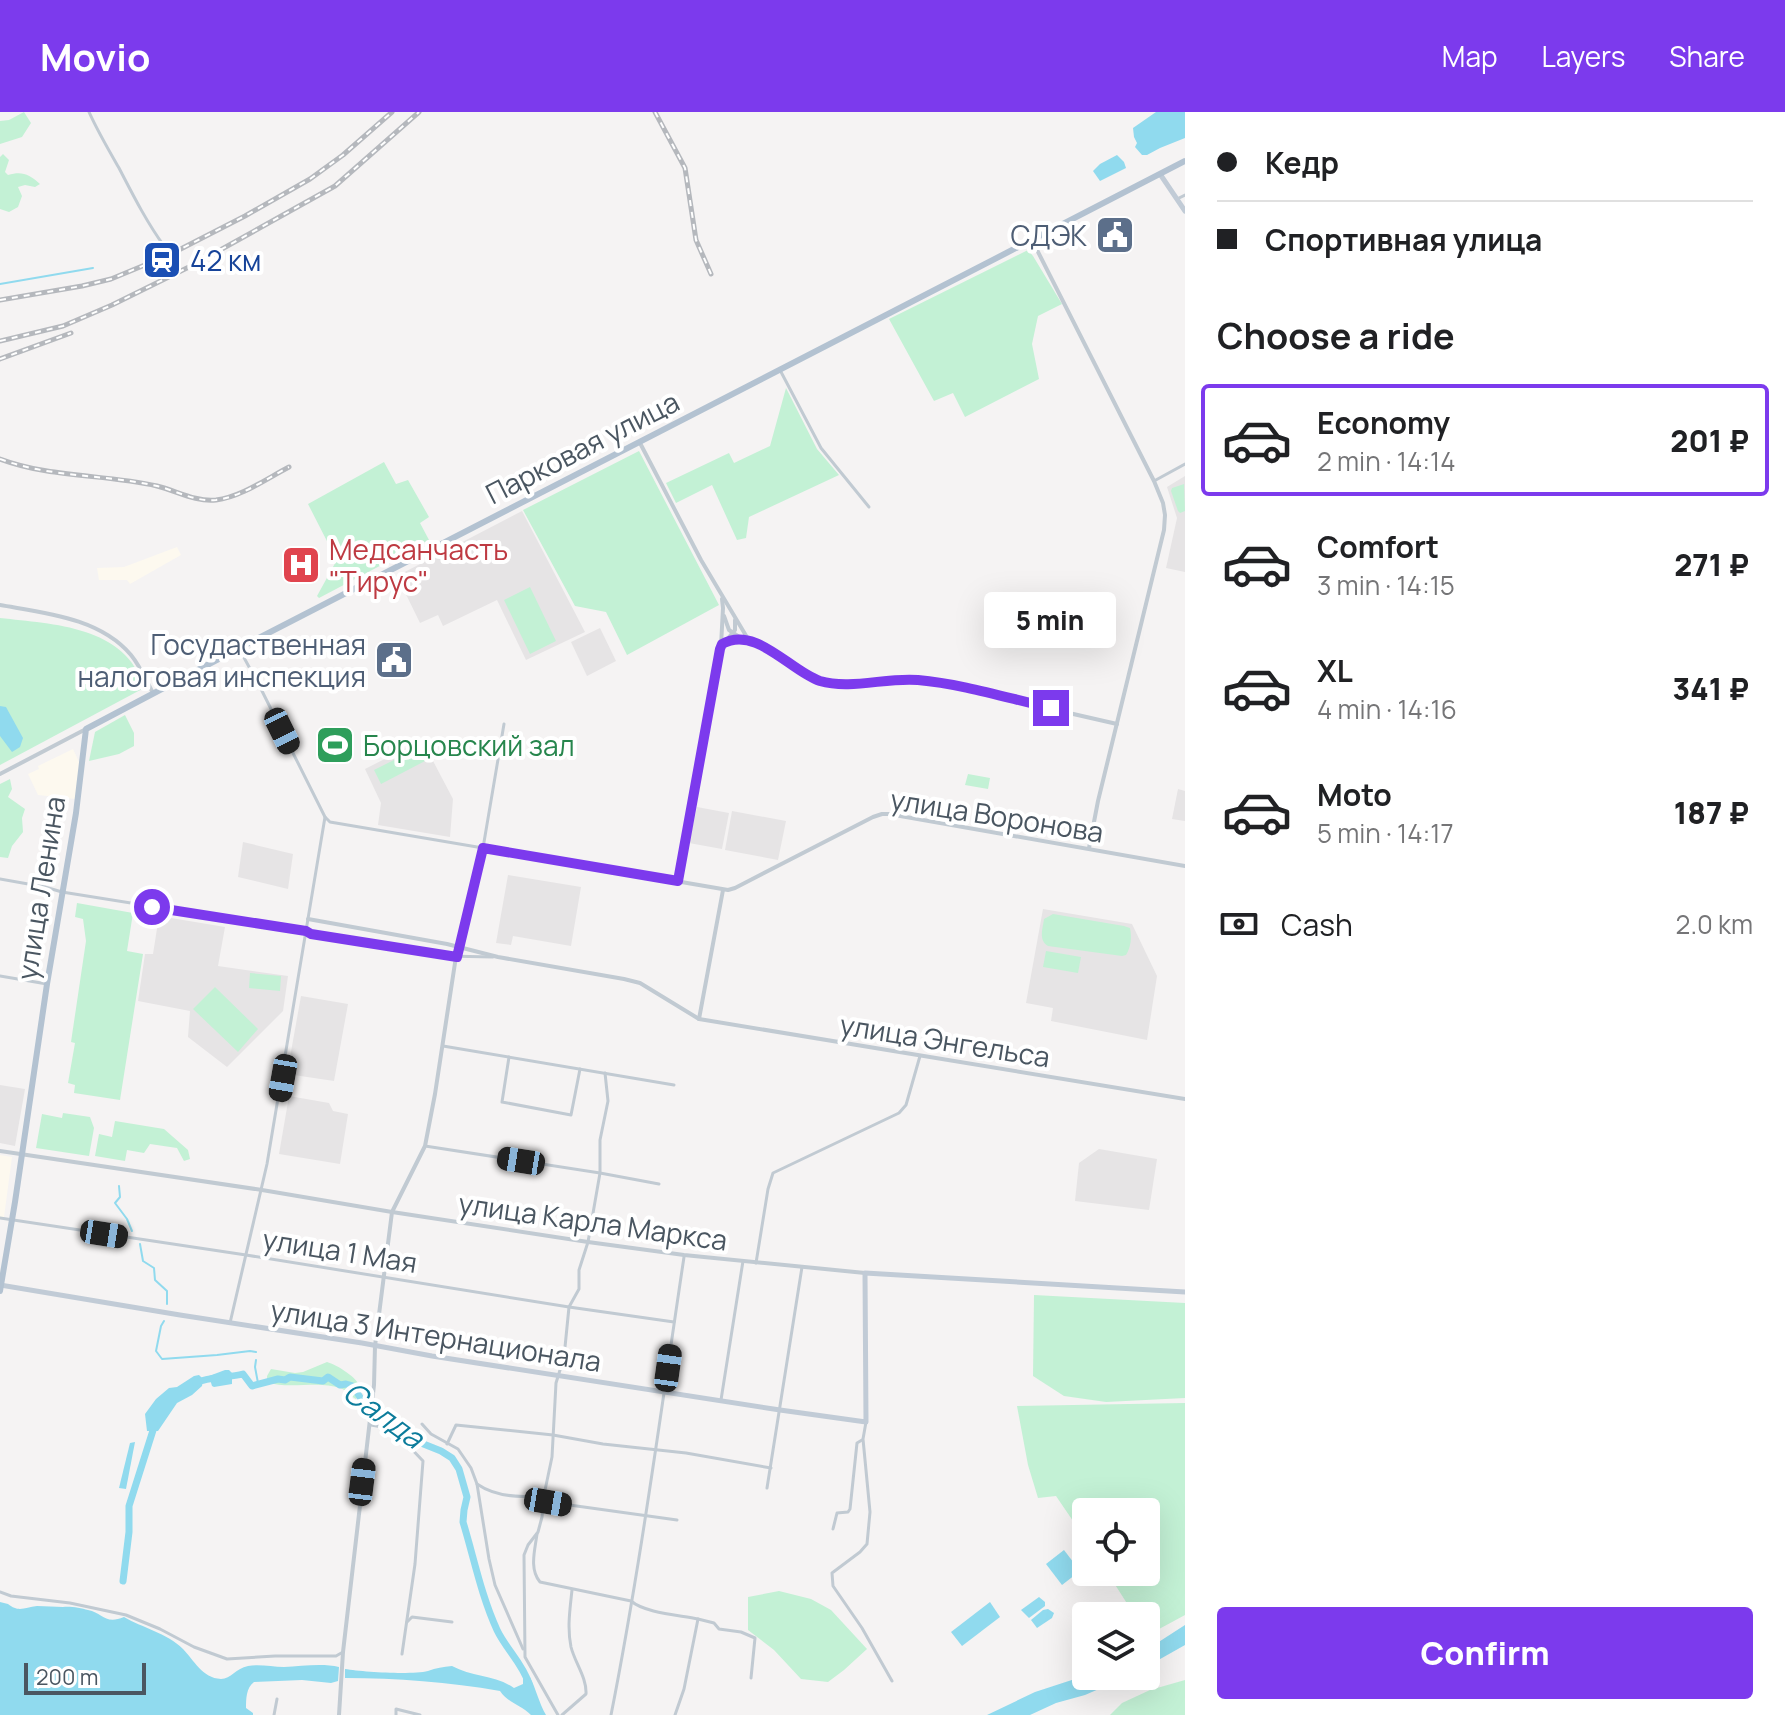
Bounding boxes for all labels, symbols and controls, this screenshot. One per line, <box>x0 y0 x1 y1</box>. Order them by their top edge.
text: Movio <box>40 30 150 82</box>
text: Map <box>1442 37 1498 75</box>
text: Layers <box>1542 37 1625 75</box>
text: Share <box>1669 37 1745 75</box>
text: Кедр <box>1265 142 1339 183</box>
public building icon: СДЭК <box>1094 214 1136 256</box>
place label: СДЭК <box>1011 216 1087 254</box>
text: Спортивная улица <box>1265 219 1542 260</box>
station icon: 42 км <box>141 239 183 281</box>
place label: 42 км <box>190 241 261 279</box>
text: Choose a ride <box>1217 311 1455 360</box>
street label: Парковая улица <box>479 382 685 512</box>
text: Economy <box>1317 402 1450 443</box>
icon: car <box>1221 404 1293 476</box>
text: 201 ₽ <box>1670 420 1749 461</box>
text: 2 min · 14:14 <box>1317 443 1456 479</box>
text: Comfort <box>1317 526 1439 567</box>
icon: car <box>1221 528 1293 600</box>
place label: Медсанчасть "Тирус" <box>329 530 508 600</box>
hospital icon: Медсанчасть "Тирус" <box>280 544 322 586</box>
text: 271 ₽ <box>1674 544 1749 585</box>
text: 3 min · 14:15 <box>1317 567 1455 603</box>
callout: 5 min <box>985 592 1117 648</box>
text: 5 min <box>1016 602 1084 638</box>
place label: Госудаственная налоговая инспекция <box>77 625 366 695</box>
public building icon: Госудаственная налоговая инспекция <box>373 639 415 681</box>
text: XL <box>1317 650 1353 691</box>
icon: car <box>1221 652 1293 724</box>
text: 341 ₽ <box>1672 668 1749 709</box>
route end <box>1033 690 1069 726</box>
text: 4 min · 14:16 <box>1317 691 1457 727</box>
car <box>261 704 303 758</box>
sports icon: Борцовский зал <box>314 724 356 766</box>
place label: Борцовский зал <box>363 726 575 764</box>
text: Moto <box>1317 774 1392 815</box>
icon: car <box>1221 776 1293 848</box>
street label: улица Воронова <box>888 779 1106 851</box>
text: 187 ₽ <box>1674 792 1749 833</box>
street label: улица Ленина <box>7 794 73 982</box>
text: 5 min · 14:17 <box>1317 815 1454 851</box>
route start <box>134 889 170 925</box>
icon: cash <box>1217 902 1261 946</box>
text: Cash <box>1281 904 1353 945</box>
text: 2.0 km <box>1676 906 1753 942</box>
street label: улица Энгельса <box>837 1005 1053 1075</box>
car <box>267 1052 299 1104</box>
car <box>495 1145 547 1177</box>
street label: улица Карла Маркса <box>456 1183 730 1259</box>
car <box>78 1218 130 1250</box>
street label: улица 1 Мая <box>260 1219 420 1281</box>
street label: улица 3 Интернационала <box>268 1290 604 1380</box>
car <box>653 1343 683 1393</box>
water label: Салда <box>336 1371 434 1458</box>
car <box>347 1457 377 1507</box>
car <box>522 1486 574 1518</box>
map controls <box>1072 1498 1160 1690</box>
button: locate <box>1072 1498 1160 1586</box>
button: layers <box>1072 1602 1160 1690</box>
button: Confirm <box>1217 1607 1753 1699</box>
scale bar <box>24 1659 146 1695</box>
text: 200 m <box>36 1662 98 1692</box>

